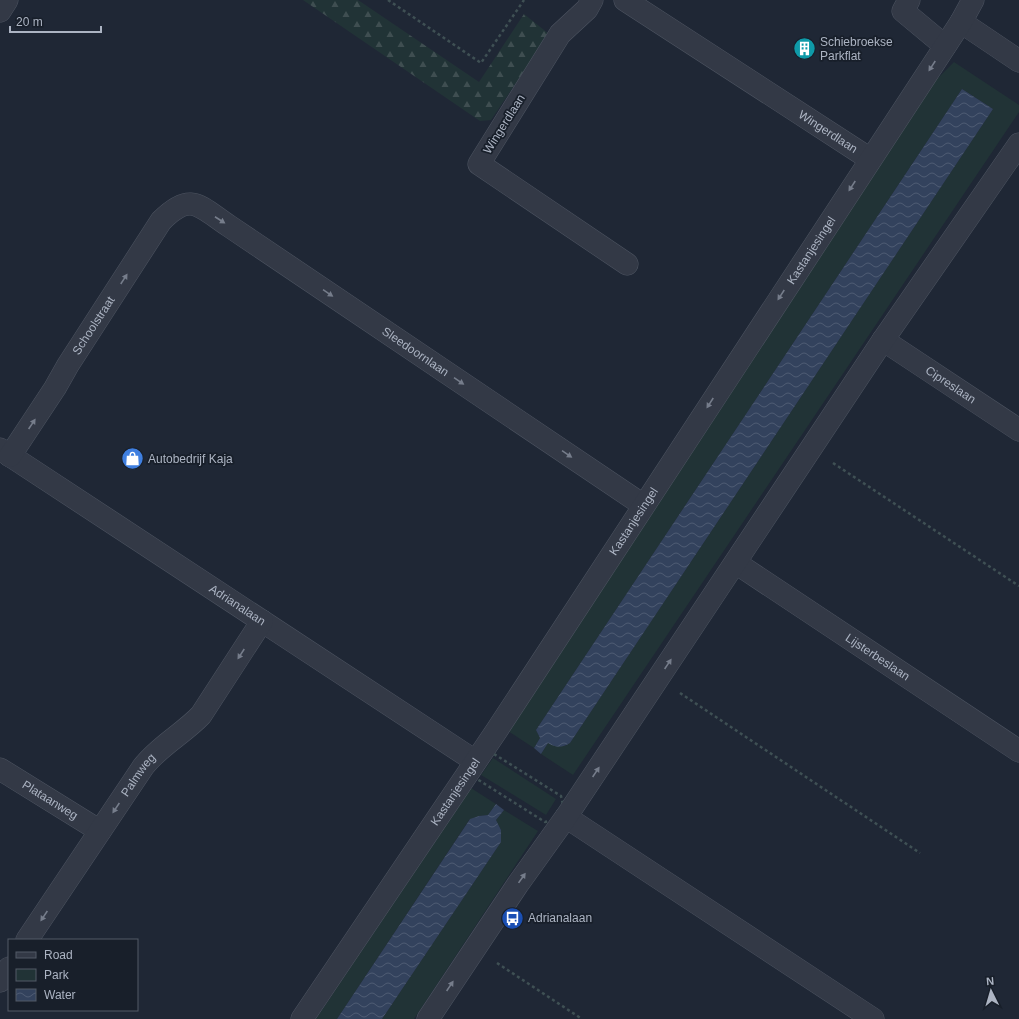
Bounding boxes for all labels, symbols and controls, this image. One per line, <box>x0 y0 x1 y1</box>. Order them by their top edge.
scale bar <box>10 8 101 34</box>
text: 20 m <box>16 15 43 29</box>
place label: Schiebroekse Parkflat <box>820 35 893 63</box>
building icon: Schiebroekse Parkflat <box>791 36 817 62</box>
one-way arrow <box>928 61 936 71</box>
street label: Wingerdlaan <box>480 92 528 156</box>
street label: Wingerdlaan <box>796 108 860 156</box>
one-way arrow <box>849 180 856 192</box>
street label: Kastanjesingel <box>784 214 839 287</box>
one-way arrow <box>215 216 226 224</box>
one-way arrow <box>120 273 128 284</box>
one-way arrow <box>323 289 334 297</box>
one-way arrow <box>777 290 785 300</box>
street label: Schoolstraat <box>70 293 118 357</box>
street label: Sleedoornlaan <box>379 324 452 379</box>
street label: Cipreslaan <box>923 363 978 406</box>
one-way arrow <box>454 377 465 385</box>
one-way arrow <box>706 398 714 409</box>
one-way arrow <box>28 418 36 429</box>
shop icon: Autobedrijf Kaja <box>119 446 145 472</box>
one-way arrow <box>561 450 573 457</box>
place label: Autobedrijf Kaja <box>148 452 233 466</box>
street label: Kastanjesingel <box>606 485 661 558</box>
street label: Adrianalaan <box>207 581 268 628</box>
street label: Lijsterbeslaan <box>843 631 912 683</box>
one-way arrow <box>237 648 244 660</box>
one-way arrow <box>665 658 672 669</box>
street label: Palmweg <box>118 751 158 799</box>
street label: Kastanjesingel <box>428 756 483 828</box>
one-way arrow <box>592 767 600 777</box>
street label: Plataanweg <box>20 778 81 823</box>
one-way arrow <box>112 803 120 813</box>
one-way arrow <box>518 873 526 883</box>
bus stop icon: Adrianalaan <box>499 905 525 931</box>
one-way arrow <box>40 911 48 921</box>
place label: Adrianalaan <box>528 911 592 925</box>
legend <box>8 939 138 1011</box>
text: Road <box>44 948 73 962</box>
text: Park <box>44 968 70 982</box>
north arrow <box>971 971 1011 1011</box>
text: N <box>986 975 995 987</box>
one-way arrow <box>446 981 454 992</box>
text: Water <box>44 988 76 1002</box>

